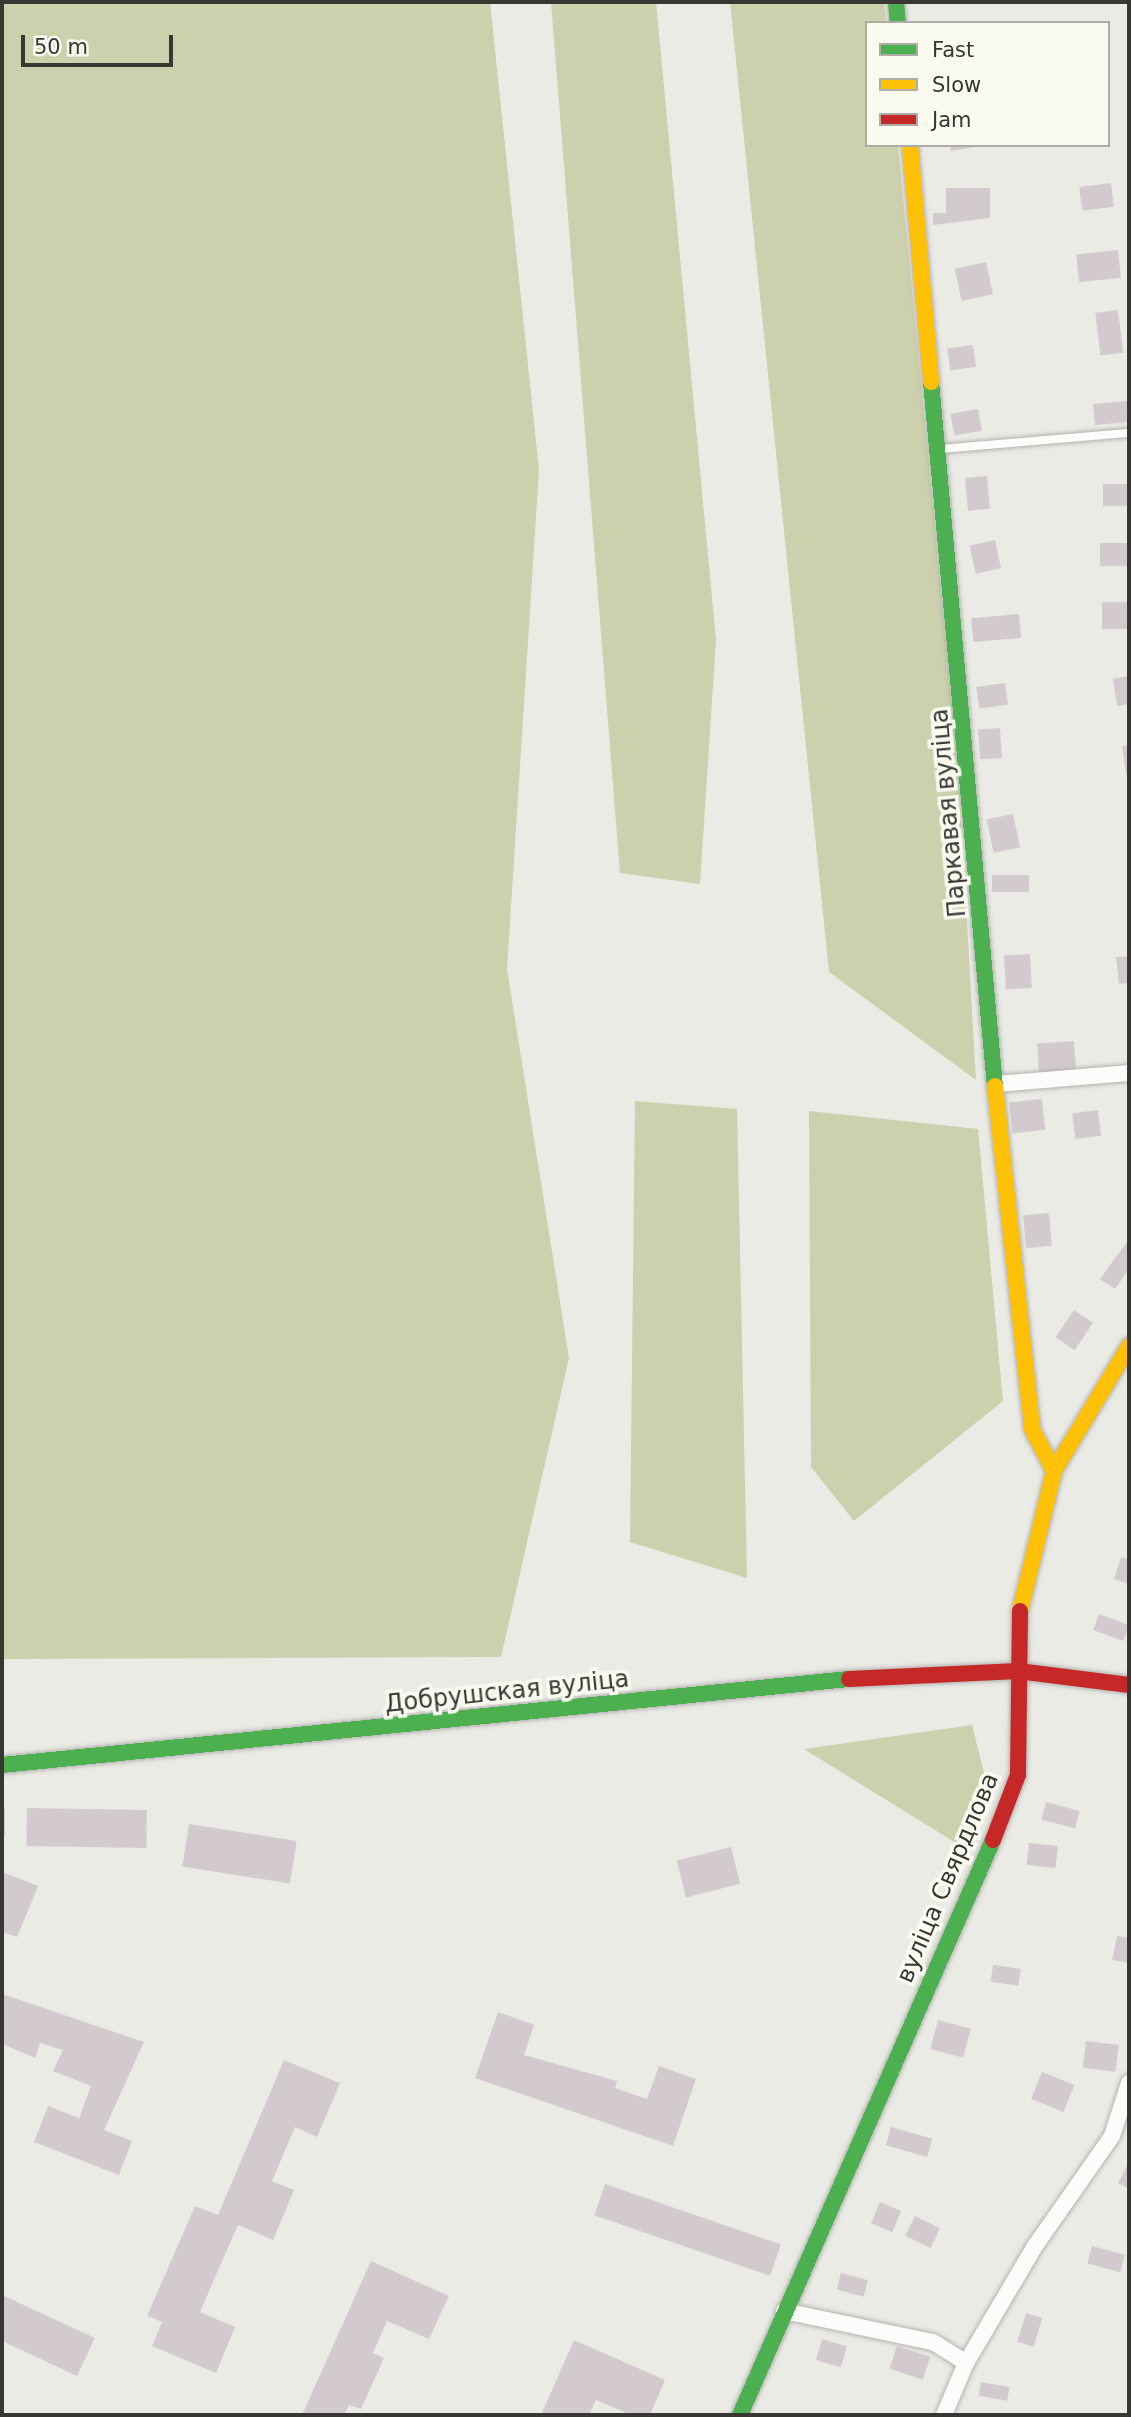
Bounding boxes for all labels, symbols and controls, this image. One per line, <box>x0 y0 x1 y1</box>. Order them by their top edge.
scale bar <box>24 21 177 65</box>
legend <box>865 21 1110 147</box>
text: 50 m <box>34 35 88 59</box>
text: Fast <box>932 38 974 62</box>
text: Slow <box>932 73 981 97</box>
text: Jam <box>932 108 972 132</box>
street label: Паркавая вуліца <box>926 707 972 919</box>
street label: Добрушская вуліца <box>383 1665 631 1719</box>
street label: вуліца Свярдлова <box>891 1769 1005 1987</box>

